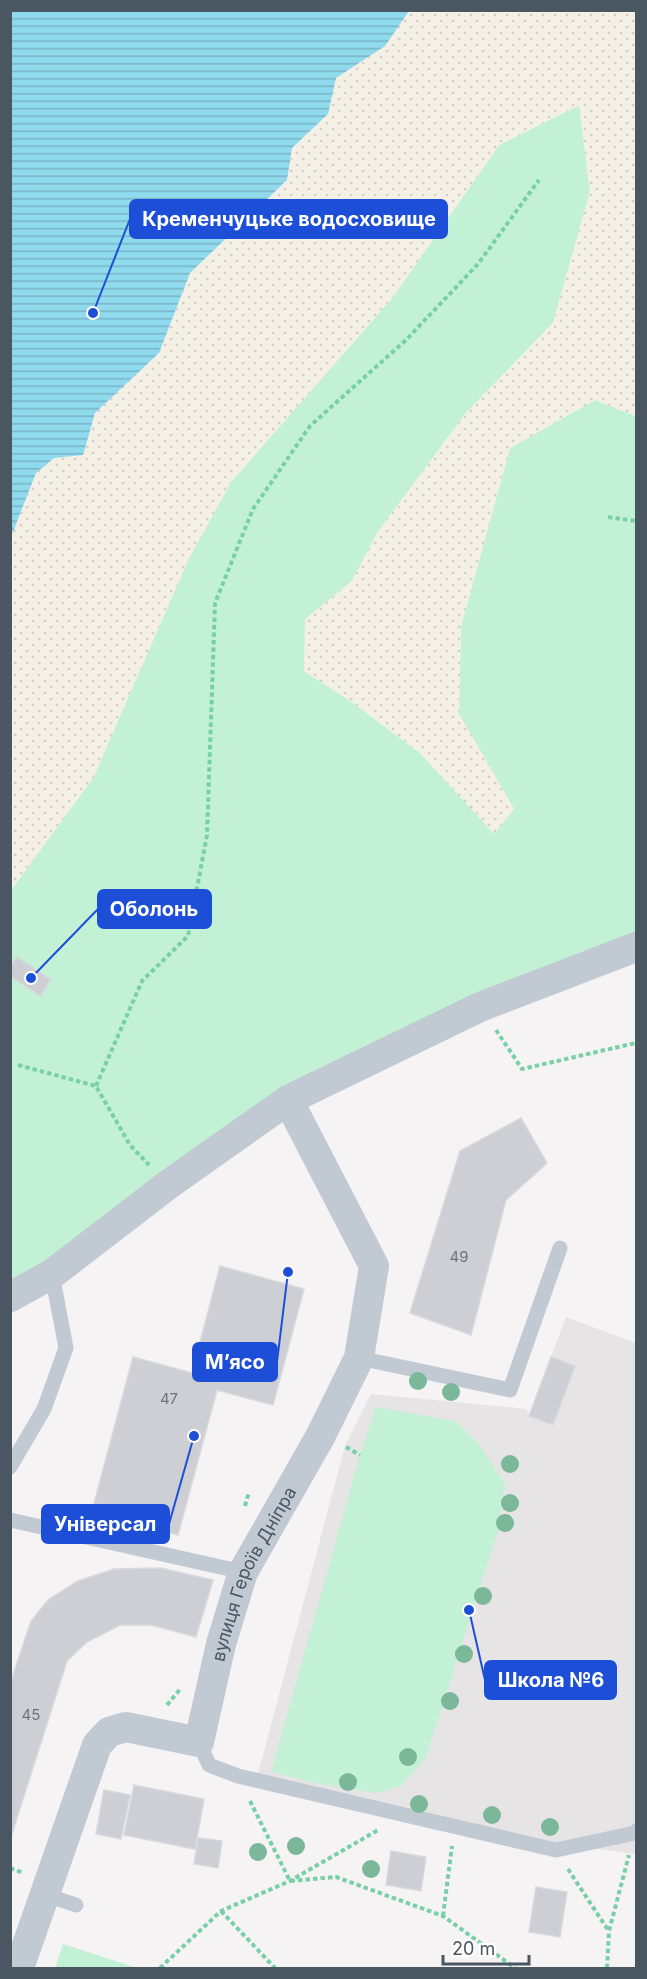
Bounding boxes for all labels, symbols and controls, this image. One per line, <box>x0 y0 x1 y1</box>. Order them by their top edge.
callout: Кременчуцьке водосховище <box>130 200 447 238</box>
text: Кременчуцьке водосховище <box>142 207 436 231</box>
callout: Оболонь <box>98 890 211 928</box>
text: Оболонь <box>110 897 198 921</box>
house number: 49 <box>450 1247 469 1266</box>
callout: М’ясо <box>193 1343 277 1381</box>
text: М’ясо <box>205 1350 265 1374</box>
house number: 47 <box>160 1389 178 1408</box>
street label: вулиця Героїв Дніпра <box>207 1483 300 1663</box>
callout: Універсал <box>42 1505 169 1543</box>
text: Універсал <box>54 1512 156 1536</box>
callout: Школа №6 <box>485 1661 616 1699</box>
text: Школа №6 <box>498 1668 604 1692</box>
house number: 45 <box>22 1705 40 1724</box>
scale bar <box>443 1928 528 1966</box>
text: 20 m <box>452 1938 495 1959</box>

